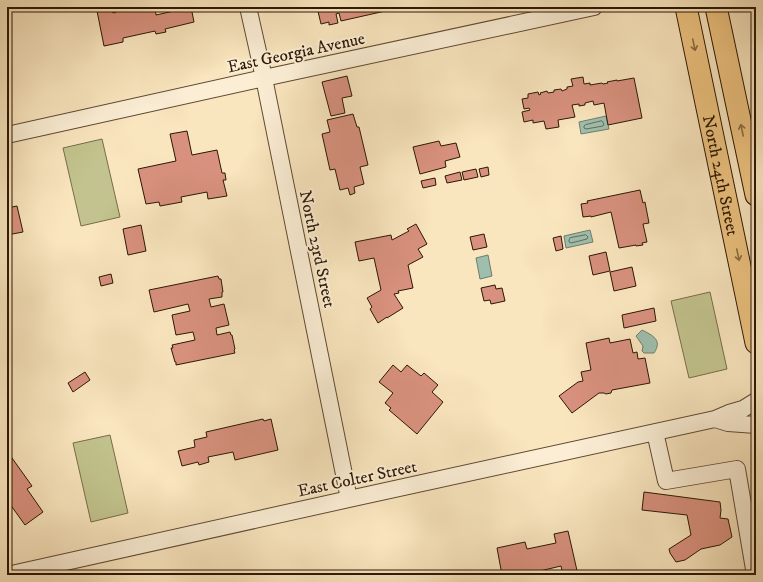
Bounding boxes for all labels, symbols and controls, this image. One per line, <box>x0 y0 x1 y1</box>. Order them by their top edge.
street label: East Georgia Avenue <box>225 28 367 78</box>
one-way arrow <box>690 38 698 51</box>
street label: North 24th Street <box>697 113 743 238</box>
one-way arrow <box>738 124 746 137</box>
street label: North 23rd Street <box>294 188 340 310</box>
one-way arrow <box>734 248 742 261</box>
street label: East Colter Street <box>296 456 419 502</box>

